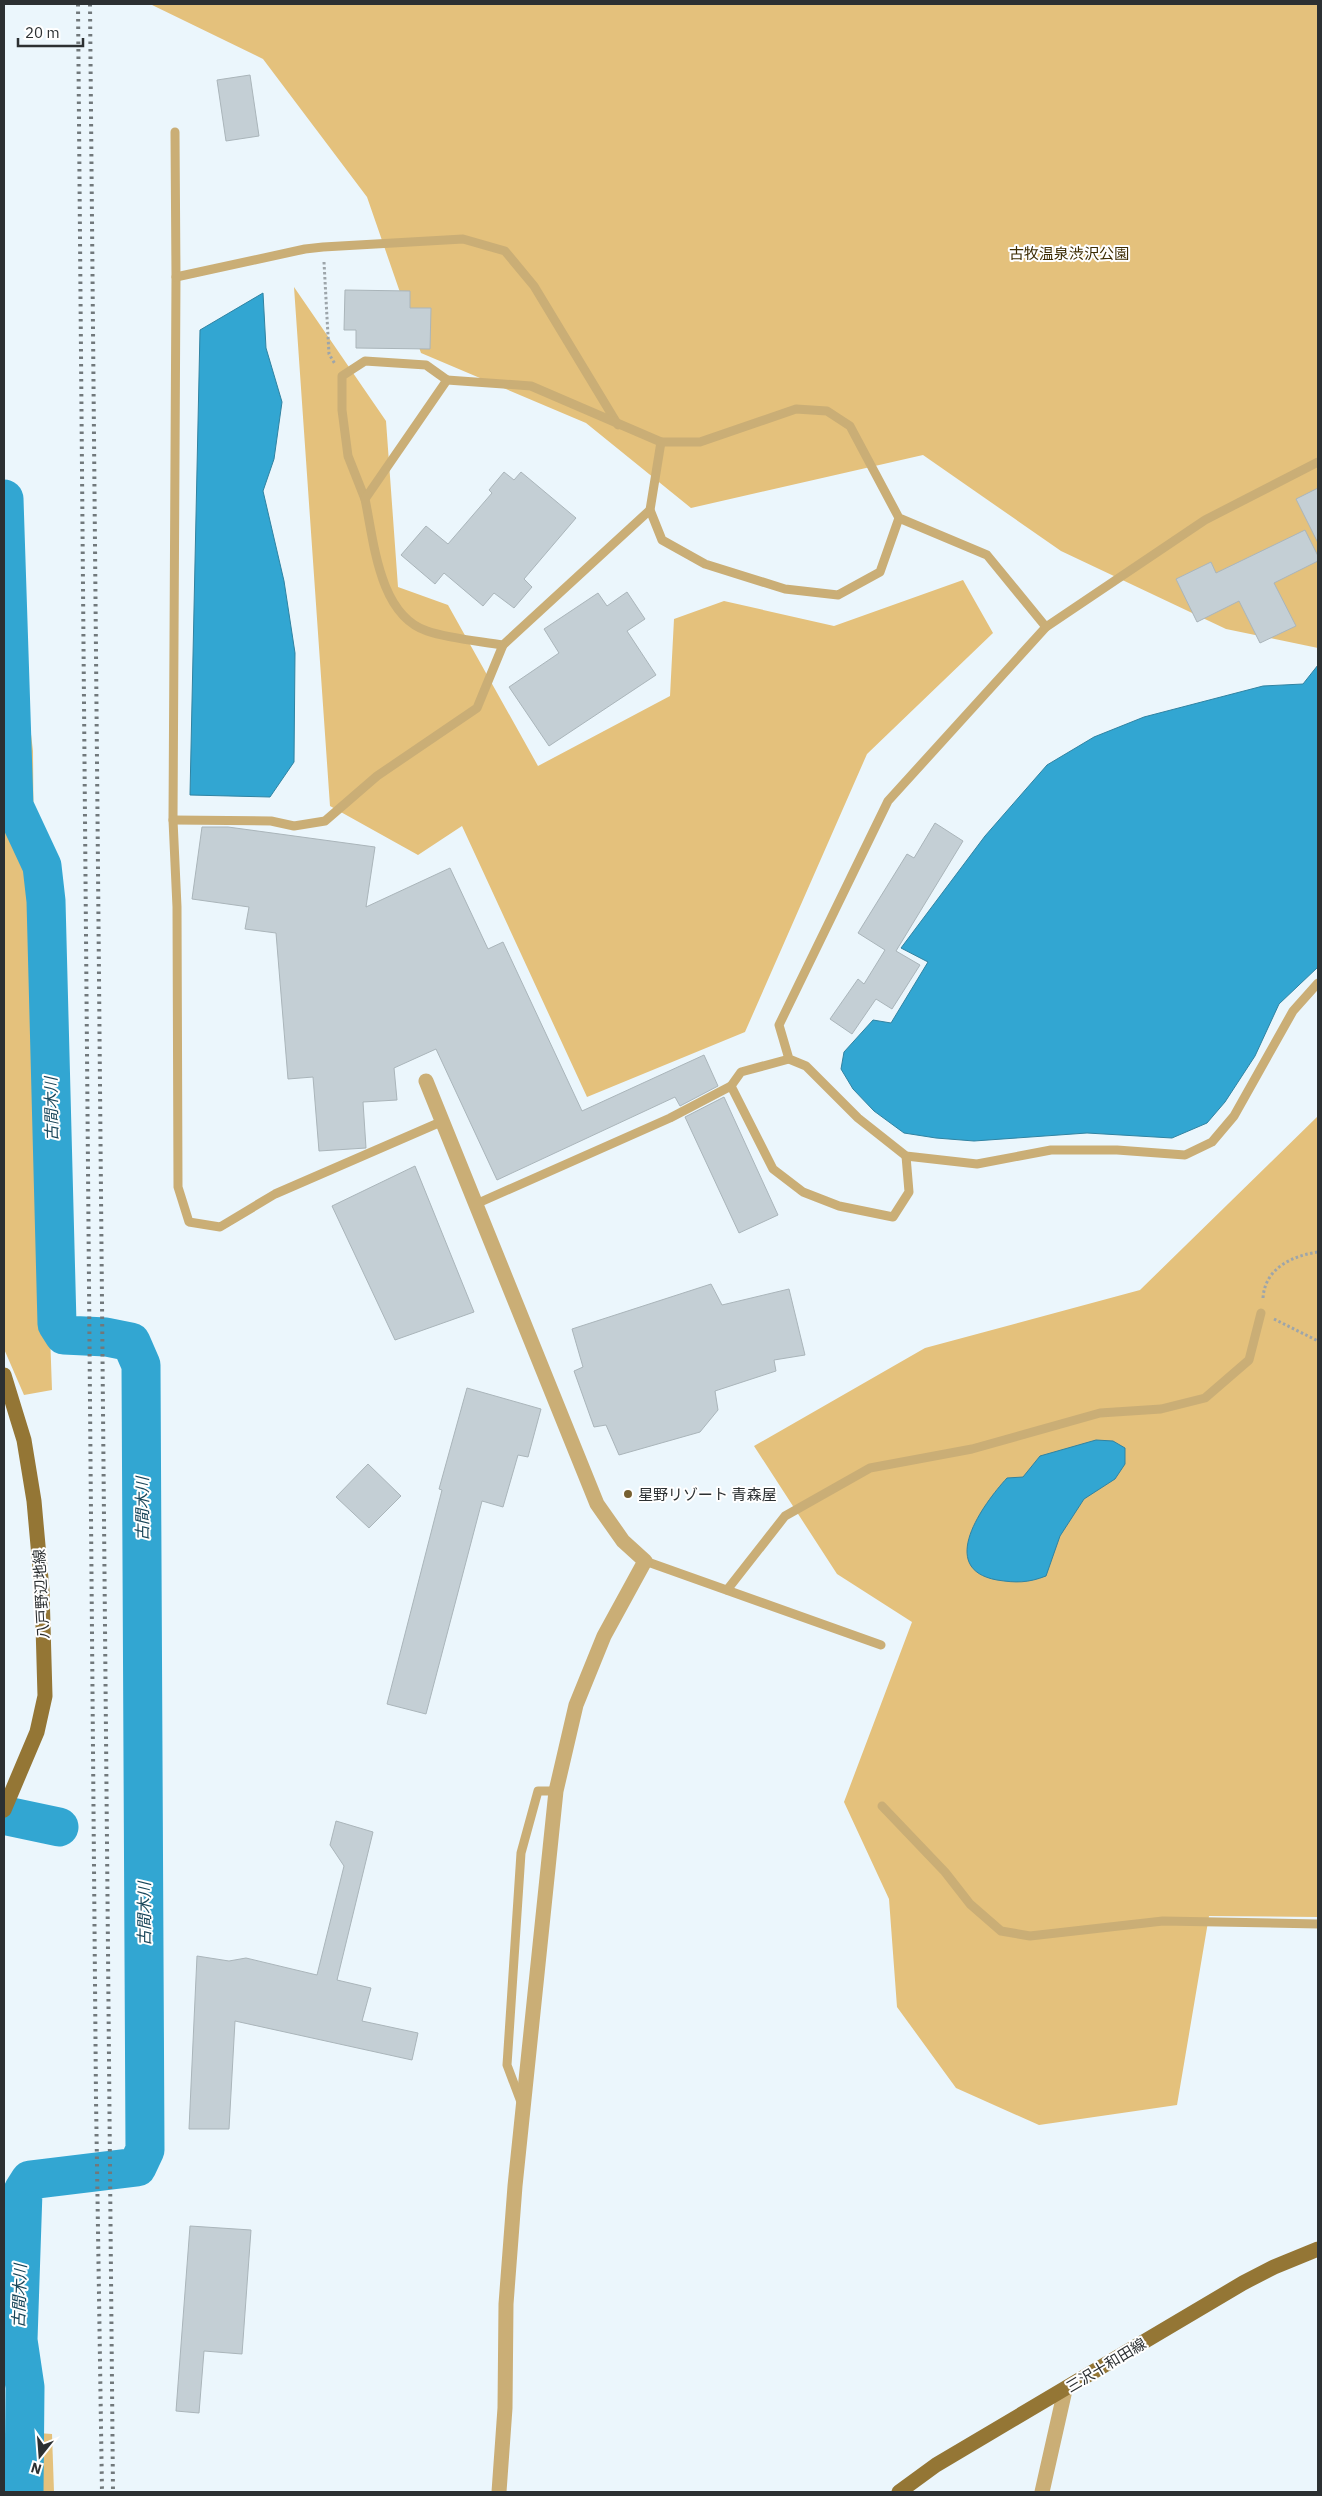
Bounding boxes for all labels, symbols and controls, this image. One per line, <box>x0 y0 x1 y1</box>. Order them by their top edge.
scale bar <box>18 15 82 47</box>
text: 20 m <box>25 23 60 42</box>
park label: 古牧温泉渋沢公園 <box>1009 244 1129 263</box>
water label: 古間木川 <box>40 1075 62 1141</box>
water label: 古間木川 <box>132 1475 152 1541</box>
place label: 星野リゾート 青森屋 <box>638 1485 777 1504</box>
marker: 星野リゾート 青森屋 <box>622 1488 634 1500</box>
street label: 八戸野辺地線 <box>29 1549 53 1639</box>
water label: 古間木川 <box>134 1880 154 1946</box>
water label: 古間木川 <box>8 2262 30 2328</box>
street label: 三沢十和田線 <box>1063 2334 1149 2396</box>
north arrow <box>15 2431 65 2481</box>
text: N <box>29 2458 44 2479</box>

